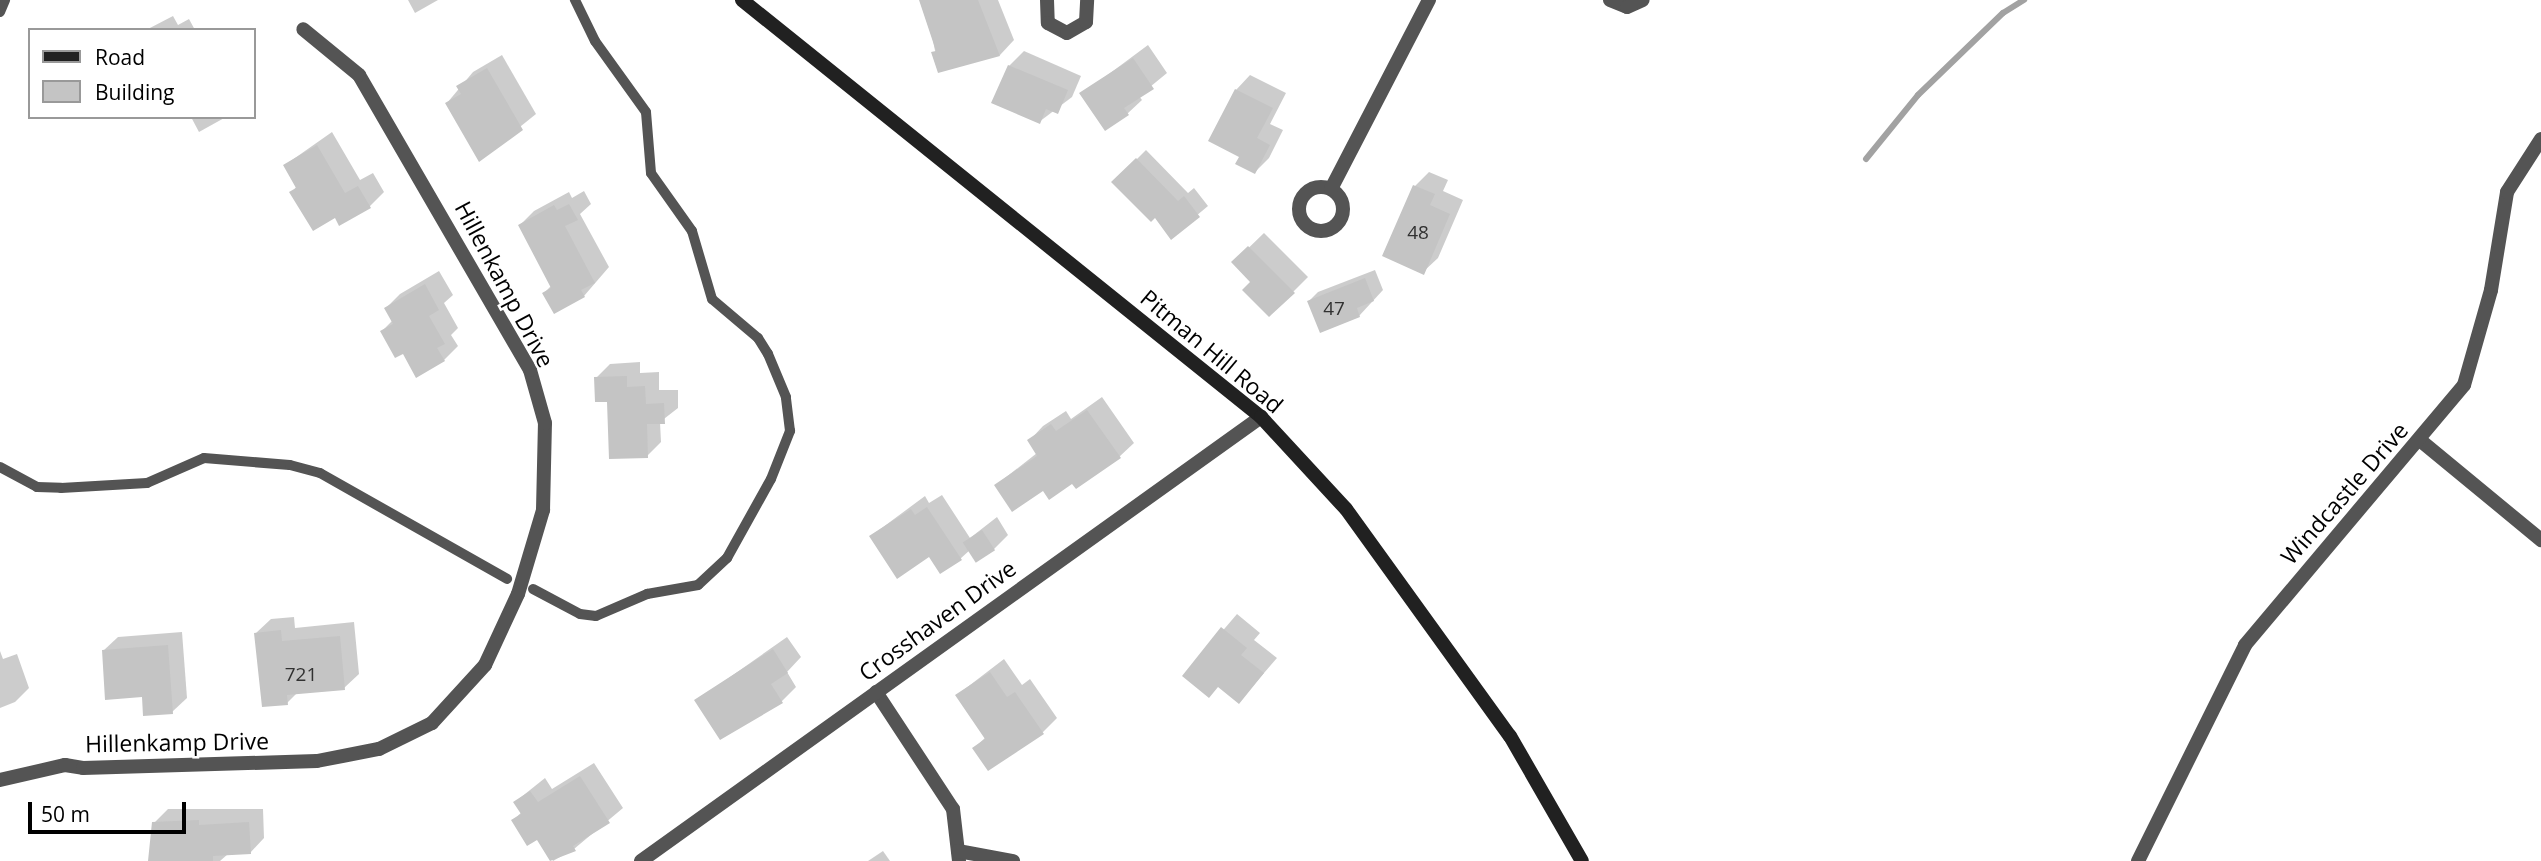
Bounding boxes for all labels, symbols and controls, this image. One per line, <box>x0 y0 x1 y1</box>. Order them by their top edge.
legend <box>28 28 256 119</box>
text: Road <box>95 43 145 71</box>
text: Building <box>95 78 174 106</box>
street label: Hillenkamp Drive <box>450 196 560 372</box>
house number: 48 <box>1407 222 1429 244</box>
street label: Pitman Hill Road <box>1135 283 1289 419</box>
house number: 47 <box>1323 298 1345 320</box>
street label: Windcastle Drive <box>2275 416 2413 570</box>
street label: Crosshaven Drive <box>853 554 1021 686</box>
house number: 721 <box>285 664 317 686</box>
street label: Hillenkamp Drive <box>85 727 269 757</box>
scale bar <box>32 788 189 832</box>
text: 50 m <box>41 800 90 828</box>

